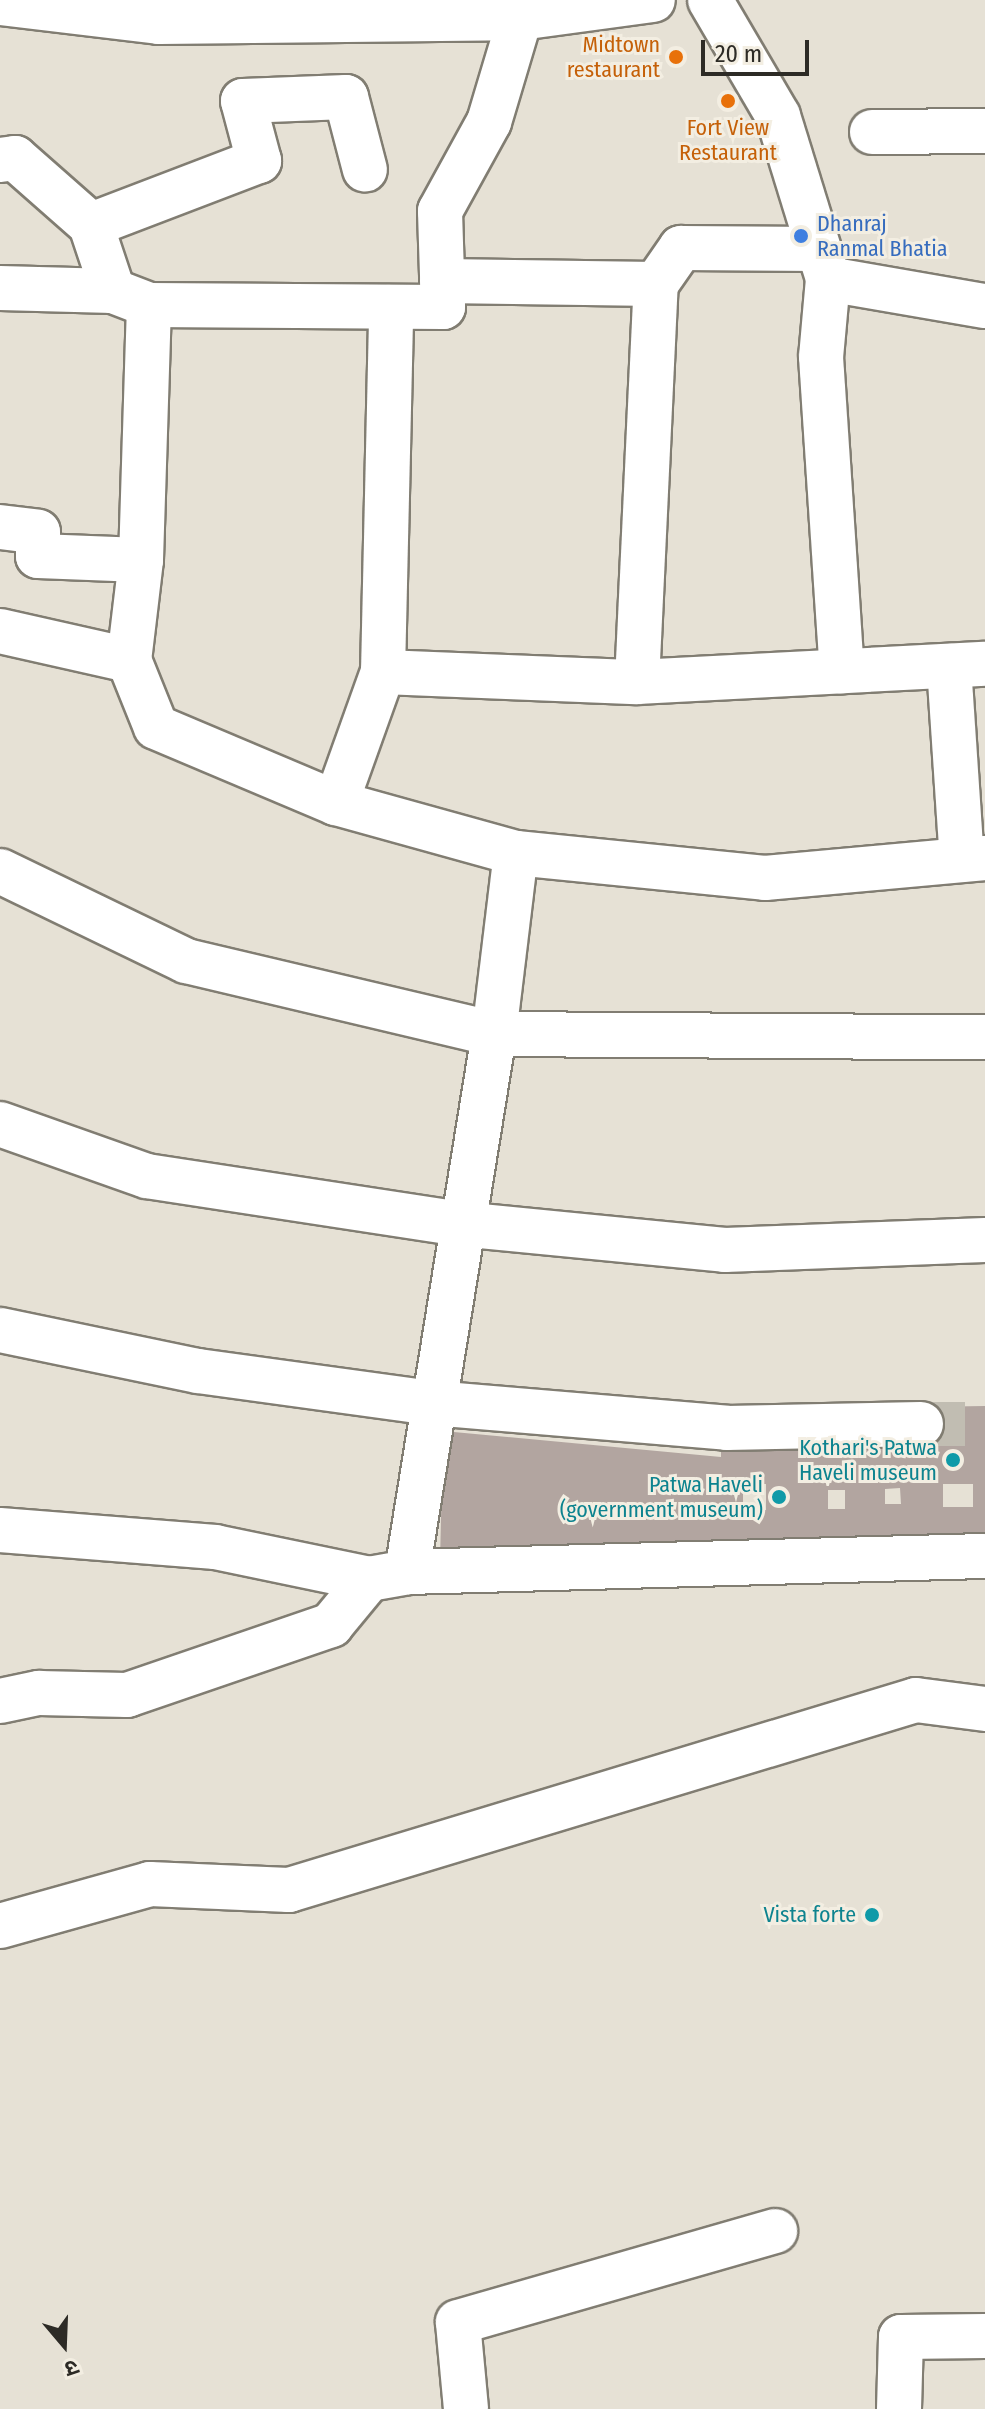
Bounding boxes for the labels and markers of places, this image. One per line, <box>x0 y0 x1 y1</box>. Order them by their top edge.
place label: Midtown restaurant <box>567 31 660 82</box>
marker: Midtown restaurant <box>667 48 685 66</box>
marker: Fort View Restaurant <box>719 92 737 110</box>
place label: Fort View Restaurant <box>679 114 777 166</box>
place label: Dhanraj Ranmal Bhatia <box>817 210 948 262</box>
marker: Dhanraj Ranmal Bhatia <box>792 227 810 245</box>
place label: Kothari's Patwa Haveli museum <box>799 1434 937 1486</box>
marker: Kothari's Patwa Haveli museum <box>944 1451 962 1469</box>
place label: Patwa Haveli (government museum) <box>560 1471 763 1522</box>
marker: Patwa Haveli (government museum) <box>770 1488 788 1506</box>
place label: Vista forte <box>763 1902 856 1928</box>
marker: Vista forte <box>863 1906 881 1924</box>

